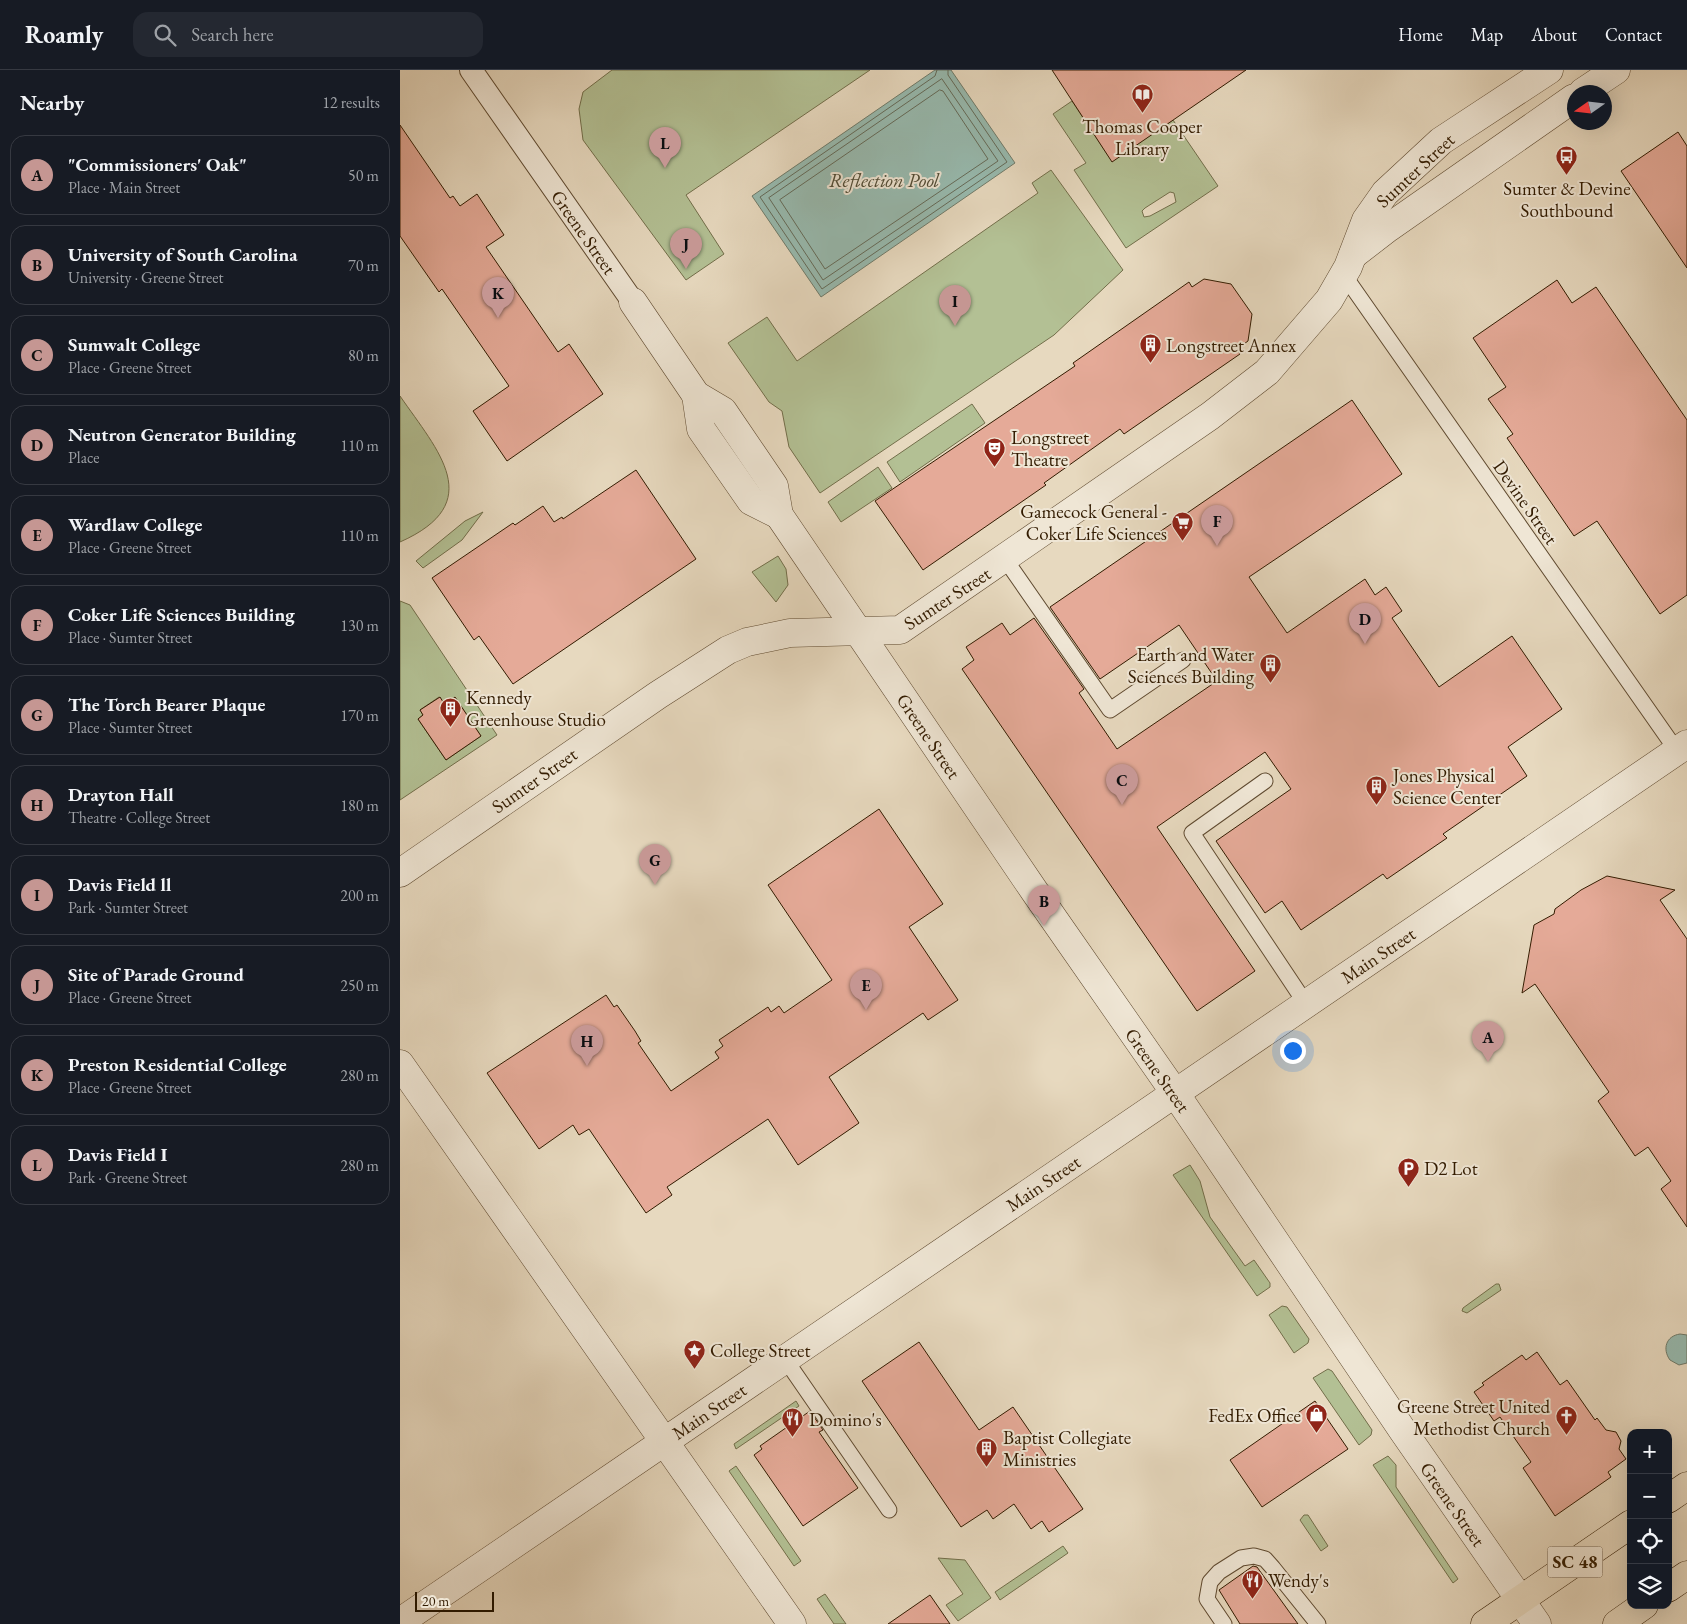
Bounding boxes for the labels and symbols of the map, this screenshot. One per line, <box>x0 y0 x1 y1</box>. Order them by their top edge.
library icon: Thomas Cooper Library <box>1130 83 1154 114</box>
north arrow <box>1567 85 1612 130</box>
place label: Thomas Cooper Library <box>1082 114 1203 161</box>
pin: L <box>649 127 681 168</box>
street label: Sumter Street <box>1371 127 1460 213</box>
bus stop icon: Sumter & Devine Southbound <box>1555 145 1579 176</box>
water label: Reflection Pool <box>829 167 941 193</box>
place label: Sumter & Devine Southbound <box>1503 176 1631 223</box>
street label: Greene Street <box>545 185 622 280</box>
pin: J <box>670 228 702 269</box>
pin: K <box>482 277 514 318</box>
pin: I <box>939 285 971 326</box>
building icon: Longstreet Annex <box>1138 333 1162 364</box>
place label: Longstreet Annex <box>1166 333 1297 358</box>
place label: Longstreet Theatre <box>1011 425 1089 472</box>
theatre icon: Longstreet Theatre <box>983 436 1007 467</box>
street label: Devine Street <box>1487 455 1564 549</box>
place label: Gamecock General - Coker Life Sciences <box>1020 499 1167 546</box>
pin: F <box>1201 505 1233 546</box>
supermarket icon: Gamecock General - Coker Life Sciences <box>1171 510 1195 541</box>
street label: Sumter Street <box>899 561 996 636</box>
pin: D <box>1349 603 1381 644</box>
place label: Earth and Water Sciences Building <box>1128 642 1255 689</box>
building icon: Earth and Water Sciences Building <box>1258 653 1282 684</box>
place label: Kennedy Greenhouse Studio <box>466 685 606 732</box>
street label: Greene Street <box>891 689 966 784</box>
building icon: Kennedy Greenhouse Studio <box>438 696 462 727</box>
street label: Sumter Street <box>487 742 582 819</box>
place label: Jones Physical Science Center <box>1391 763 1502 810</box>
pin: C <box>1106 764 1138 805</box>
building icon: Jones Physical Science Center <box>1365 774 1389 805</box>
pin: G <box>639 844 671 885</box>
pin: B <box>1028 885 1060 926</box>
street label: Main Street <box>1336 921 1420 989</box>
pin: E <box>850 969 882 1010</box>
pin: A <box>1472 1021 1504 1062</box>
street label: Greene Street <box>1119 1023 1196 1118</box>
pin: H <box>571 1025 603 1066</box>
your location <box>1280 1038 1306 1064</box>
street label: Main Street <box>1001 1149 1085 1217</box>
parking icon: D2 Lot <box>1396 1156 1420 1187</box>
place label: D2 Lot <box>1424 1156 1478 1181</box>
place icon: College Street <box>682 1338 706 1369</box>
place label: College Street <box>710 1338 810 1363</box>
street label: Main Street <box>667 1377 751 1445</box>
place label: Greene Street United Methodist Church <box>1397 1394 1550 1441</box>
place label: FedEx Office <box>1208 1403 1301 1428</box>
shop icon: FedEx Office <box>1305 1403 1329 1434</box>
church icon: Greene Street United Methodist Church <box>1554 1405 1578 1436</box>
restaurant icon: Domino's <box>781 1407 805 1438</box>
place label: Domino's <box>809 1407 882 1432</box>
place label: Baptist Collegiate Ministries <box>1003 1425 1131 1472</box>
building icon: Baptist Collegiate Ministries <box>975 1436 999 1467</box>
street label: Greene Street <box>1414 1457 1491 1552</box>
road number: SC 48 <box>1548 1546 1602 1578</box>
restaurant icon: Wendy's <box>1240 1568 1264 1599</box>
place label: Wendy's <box>1268 1568 1329 1593</box>
scale bar <box>415 1589 494 1612</box>

